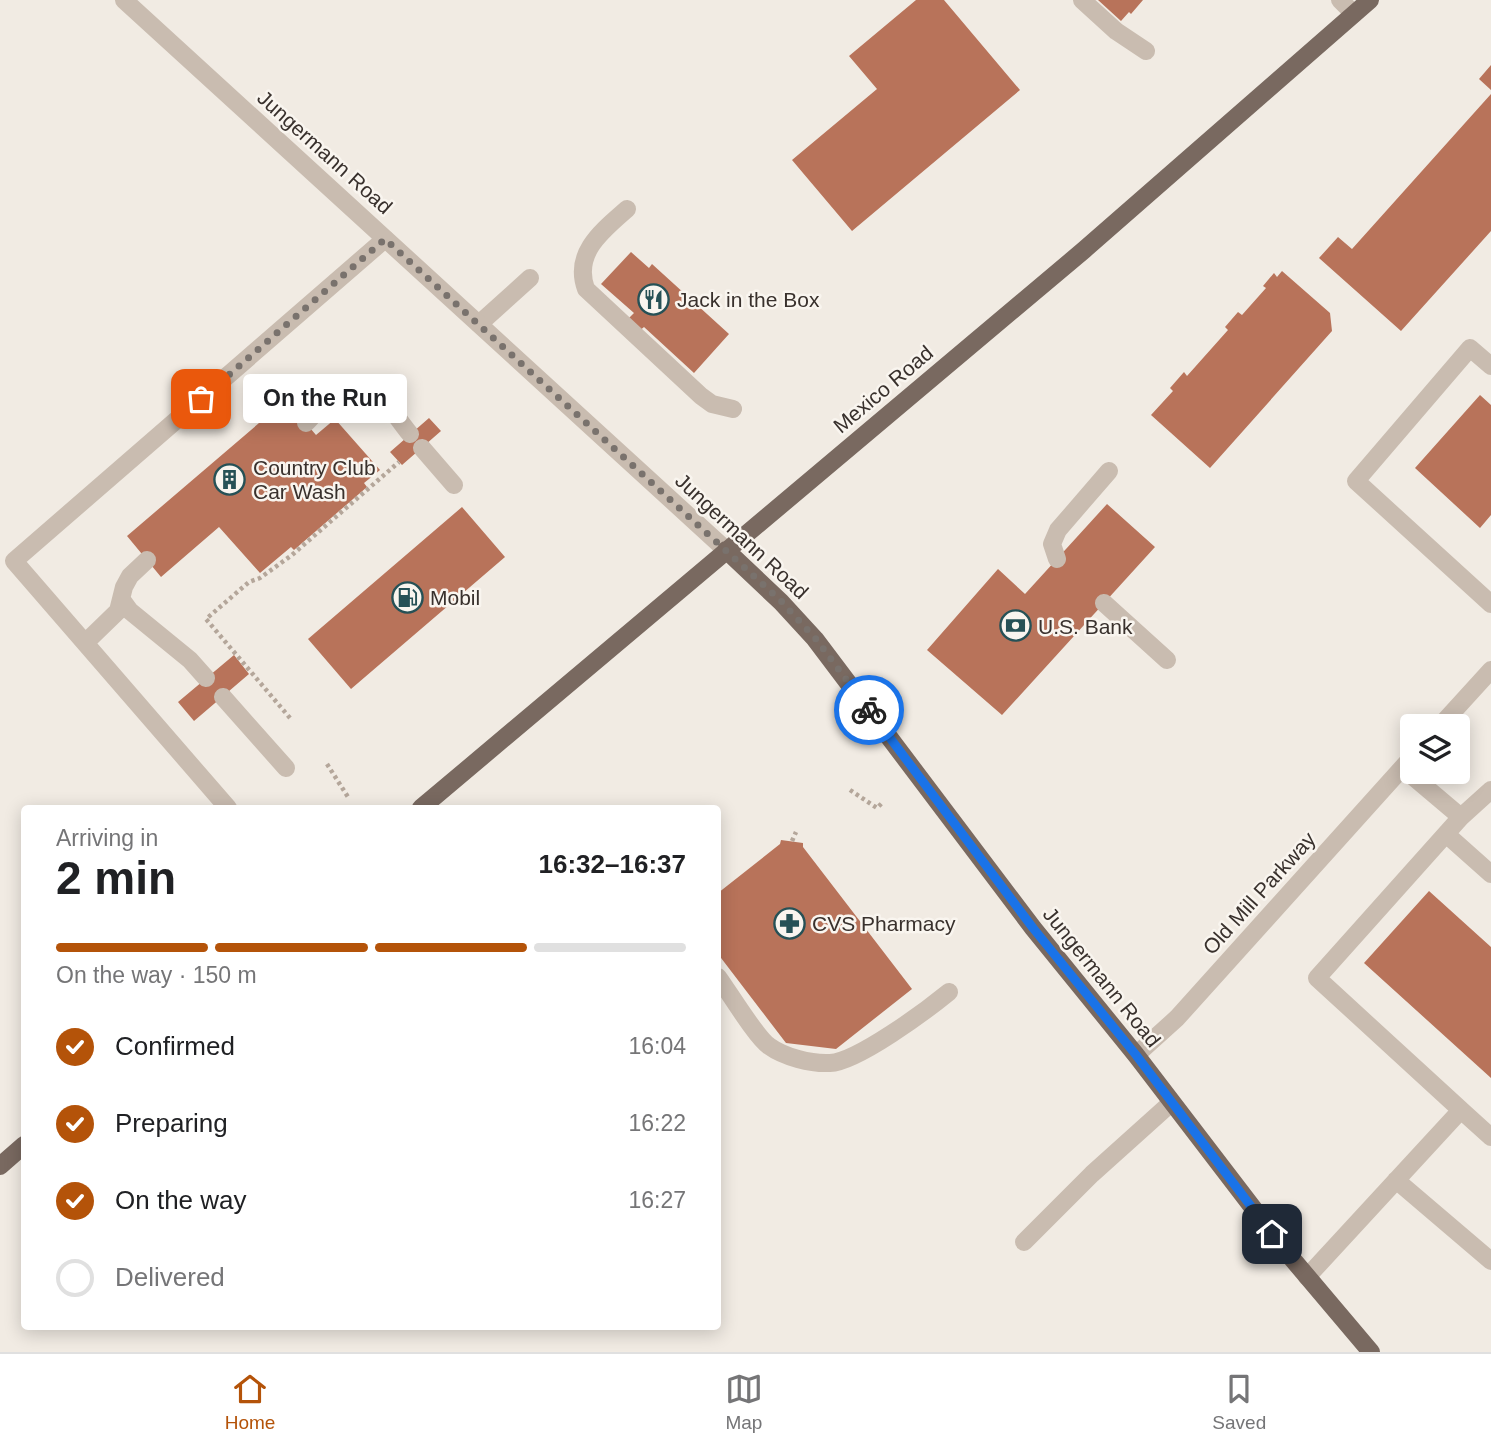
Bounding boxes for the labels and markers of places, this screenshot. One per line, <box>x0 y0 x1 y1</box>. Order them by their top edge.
restaurant icon: Jack in the Box <box>637 282 671 316</box>
place label: Jack in the Box <box>677 288 820 311</box>
pin <box>171 369 231 429</box>
callout: On the Run <box>243 374 408 424</box>
place label: Country Club Car Wash <box>253 456 376 503</box>
building icon: Country Club Car Wash <box>213 462 247 496</box>
fuel station icon: Mobil <box>390 580 424 614</box>
place label: Mobil <box>430 586 480 609</box>
bank icon: U.S. Bank <box>998 609 1032 643</box>
place label: U.S. Bank <box>1038 615 1133 638</box>
pharmacy icon: CVS Pharmacy <box>772 906 806 940</box>
place label: CVS Pharmacy <box>812 912 956 935</box>
pin <box>1242 1204 1302 1264</box>

